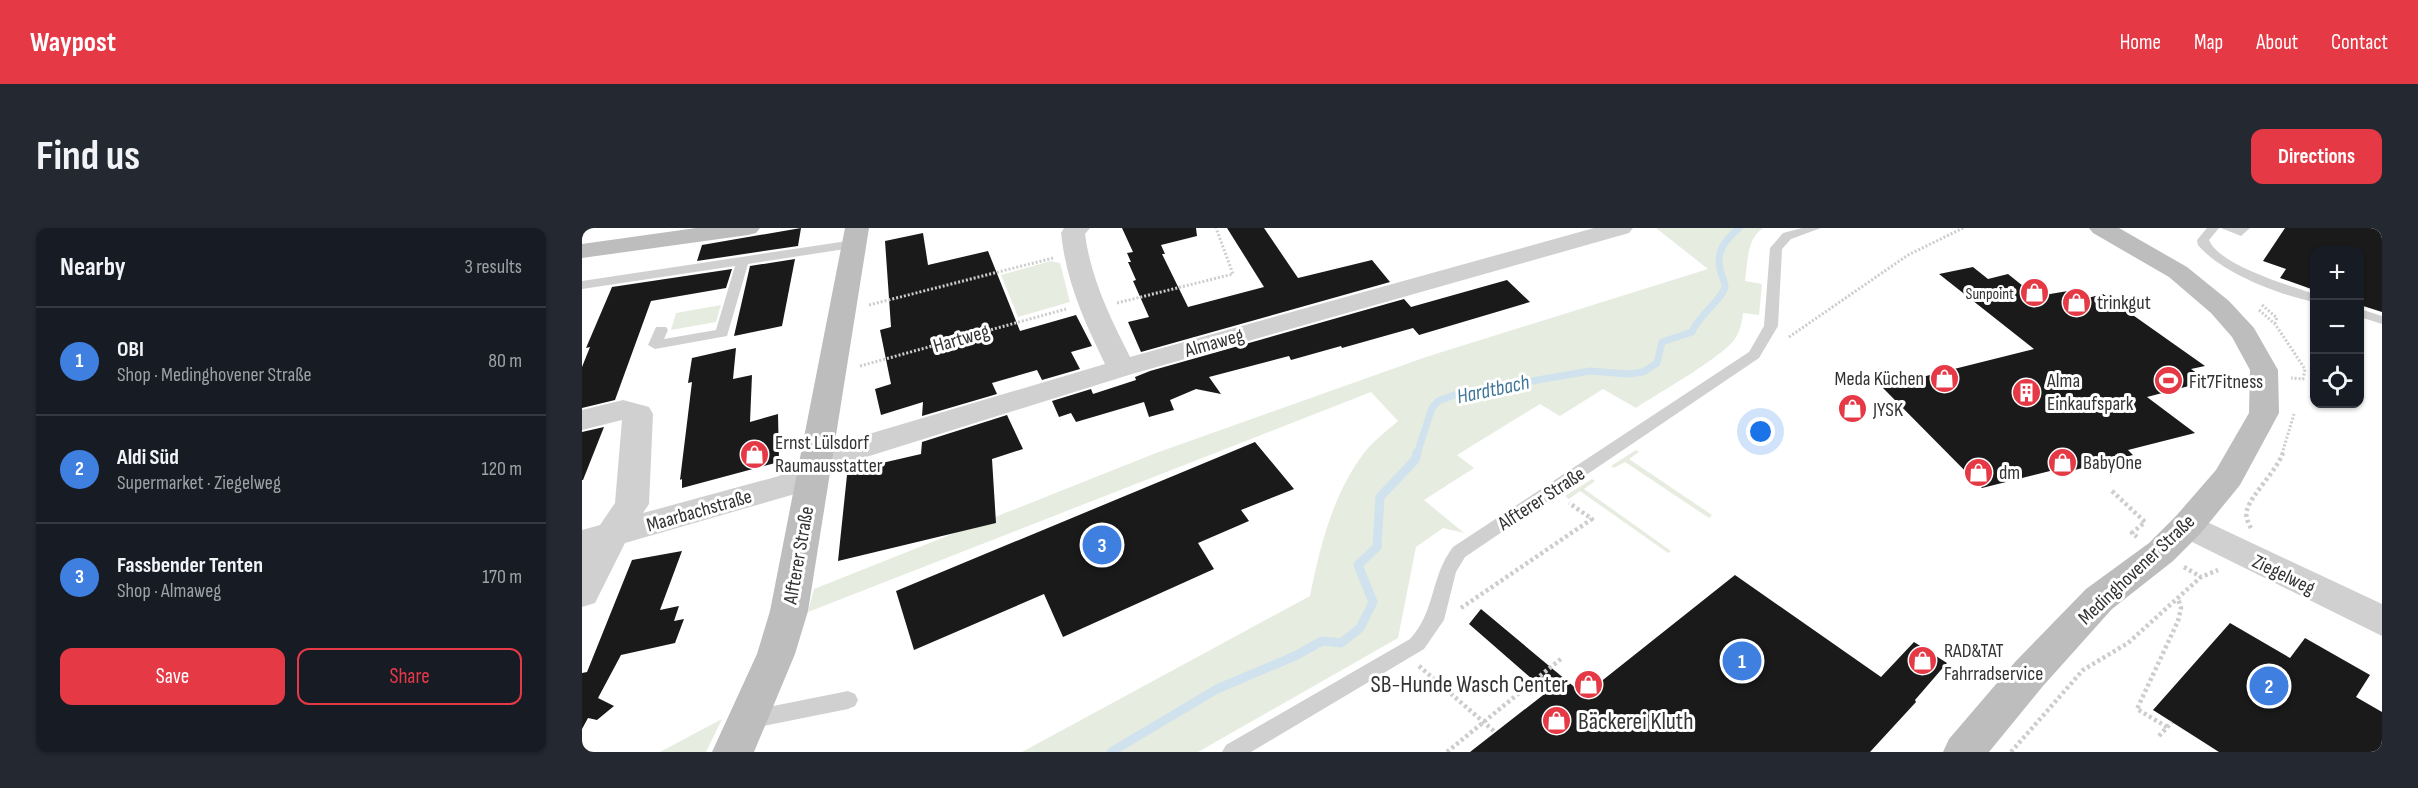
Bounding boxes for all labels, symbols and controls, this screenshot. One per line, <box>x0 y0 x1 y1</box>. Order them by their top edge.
text: Waypost <box>30 26 116 59</box>
text: Home <box>2120 30 2161 55</box>
text: Map <box>2194 30 2223 55</box>
text: About <box>2256 30 2298 55</box>
text: Contact <box>2331 30 2388 55</box>
button: Directions <box>2251 129 2382 184</box>
text: Find us <box>36 131 140 182</box>
map controls <box>2310 246 2364 408</box>
button: + <box>2310 246 2364 300</box>
text: Nearby <box>60 252 126 283</box>
text: 3 results <box>465 255 522 279</box>
shop icon: Sunpoint <box>2019 277 2051 309</box>
place label: Sunpoint <box>1966 285 2014 304</box>
shop icon: trinkgut <box>2060 286 2092 318</box>
place label: trinkgut <box>2097 291 2151 315</box>
button: − <box>2310 300 2364 354</box>
street label: Hartweg <box>931 320 992 358</box>
street label: Almaweg <box>1181 323 1247 363</box>
text: OBI <box>117 336 144 363</box>
text: 1 <box>76 349 83 373</box>
text: 80 m <box>488 349 522 373</box>
button: locate <box>2310 354 2364 408</box>
shop icon: Meda Küchen <box>1929 362 1961 394</box>
text: Shop · Medinghovener Straße <box>117 363 312 387</box>
sports icon: Fit7Fitness <box>2152 365 2184 397</box>
place label: Meda Küchen <box>1835 367 1924 391</box>
place label: Alma Einkaufspark <box>2046 369 2134 416</box>
water label: Hardtbach <box>1455 370 1532 409</box>
place label: Fit7Fitness <box>2189 370 2263 394</box>
building icon: Alma Einkaufspark <box>2010 376 2042 408</box>
shop icon: JYSK <box>1836 393 1868 425</box>
place label: JYSK <box>1872 398 1903 422</box>
your location <box>1746 417 1775 446</box>
place label: Ernst Lülsdorf Raumausstatter <box>775 431 883 478</box>
shop icon: Ernst Lülsdorf Raumausstatter <box>738 438 770 470</box>
text: Aldi Süd <box>117 444 179 471</box>
shop icon: BabyOne <box>2046 446 2078 478</box>
place label: BabyOne <box>2083 451 2142 475</box>
shop icon: dm <box>1962 456 1994 488</box>
text: 2 <box>75 457 84 481</box>
text: 120 m <box>482 457 522 481</box>
place label: dm <box>1999 461 2020 485</box>
street label: Alfterer Straße <box>1493 462 1590 536</box>
text: Supermarket · Ziegelweg <box>117 471 281 495</box>
street label: Maarbachstraße <box>644 484 755 537</box>
street label: Alfterer Straße <box>778 504 819 607</box>
street label: Medinghovener Straße <box>2073 510 2200 630</box>
pin: 3 <box>1082 522 1122 568</box>
street label: Ziegelweg <box>2248 549 2319 600</box>
text: Fassbender Tenten <box>117 552 263 579</box>
text: 3 <box>75 565 84 589</box>
text: 170 m <box>482 565 522 589</box>
text: Shop · Almaweg <box>117 579 221 603</box>
pin: 1 <box>1722 638 1762 684</box>
place label: RAD&TAT Fahrradservice <box>1944 639 2043 686</box>
shop icon: RAD&TAT Fahrradservice <box>1907 645 1939 677</box>
button: Save <box>60 648 285 705</box>
button: Share <box>297 648 522 705</box>
pin: 2 <box>2250 664 2288 708</box>
shop icon: SB-Hunde Wasch Center <box>1573 668 1605 700</box>
place label: SB-Hunde Wasch Center <box>1371 670 1568 699</box>
shop icon: Bäckerei Kluth <box>1541 705 1573 737</box>
place label: Bäckerei Kluth <box>1578 707 1693 736</box>

